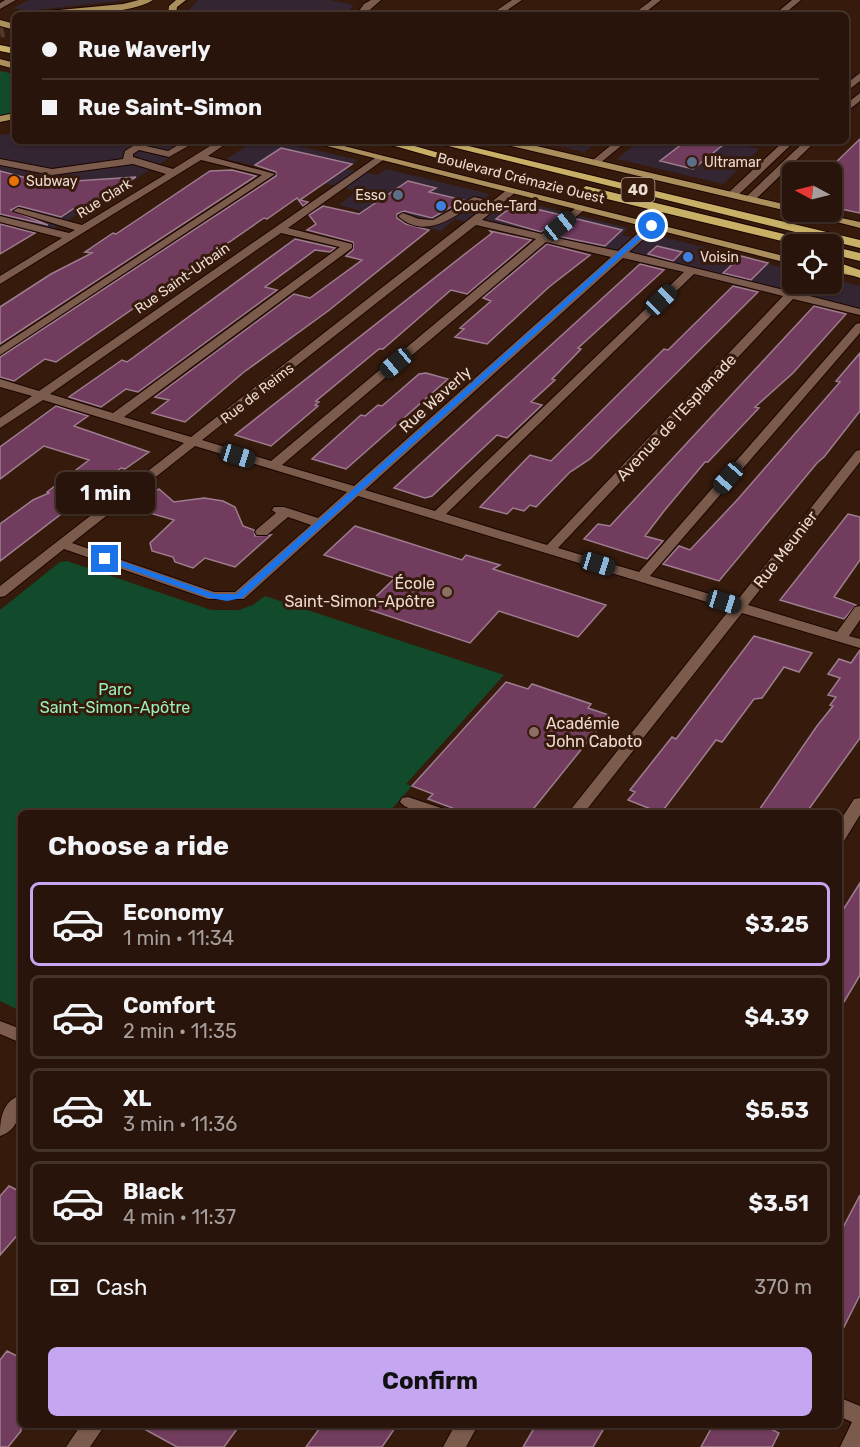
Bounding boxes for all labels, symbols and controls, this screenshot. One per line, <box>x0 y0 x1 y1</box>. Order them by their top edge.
text: Rue Waverly <box>78 36 211 63</box>
text: Rue Saint-Simon <box>78 94 262 121</box>
street label: Boulevard Crémazie Ouest <box>436 149 607 208</box>
place label: Ultramar <box>704 154 762 171</box>
marker: Ultramar <box>685 155 699 169</box>
north arrow <box>782 162 842 222</box>
map controls <box>782 162 842 294</box>
place label: Subway <box>26 173 78 190</box>
marker: Subway <box>7 174 21 188</box>
street label: Rue Clark <box>74 174 136 222</box>
road number: 40 <box>622 178 654 202</box>
place label: Esso <box>355 187 386 204</box>
marker: Esso <box>391 188 405 202</box>
place label: Couche-Tard <box>453 198 537 215</box>
marker: Couche-Tard <box>434 199 448 213</box>
car <box>540 208 580 244</box>
route start <box>638 212 665 239</box>
button: locate <box>782 234 842 294</box>
street label: Rue Saint-Urbain <box>131 239 233 318</box>
place label: Voisin <box>700 249 739 266</box>
marker: Voisin <box>681 250 695 264</box>
car <box>642 281 680 319</box>
car <box>376 345 416 381</box>
street label: Avenue de l'Esplanade <box>613 350 740 485</box>
street label: Rue de Reims <box>217 359 297 427</box>
street label: Rue Waverly <box>395 362 475 437</box>
car <box>218 442 258 470</box>
car <box>709 459 747 497</box>
callout: 1 min <box>56 472 154 514</box>
text: 1 min <box>80 481 131 505</box>
street label: Rue Meunier <box>749 507 821 592</box>
route end <box>91 545 118 572</box>
car <box>578 550 618 578</box>
place label: École Saint-Simon-Apôtre <box>284 574 435 611</box>
marker: École Saint-Simon-Apôtre <box>440 585 454 599</box>
car <box>704 588 744 616</box>
park label: Parc Saint-Simon-Apôtre <box>40 680 190 717</box>
place label: Académie John Caboto <box>546 714 642 751</box>
marker: Académie John Caboto <box>527 725 541 739</box>
text: Choose a ride <box>48 830 229 862</box>
icon: car <box>51 897 105 951</box>
text: Economy <box>123 899 224 926</box>
text: $3.25 <box>745 911 809 938</box>
text: 1 min · 11:34 <box>123 926 234 950</box>
icon: car <box>51 990 105 1044</box>
text: Comfort <box>123 992 215 1019</box>
text: $4.39 <box>745 1004 809 1031</box>
text: 2 min · 11:35 <box>123 1019 237 1043</box>
icon: car <box>51 1083 105 1137</box>
text: XL <box>123 1085 151 1112</box>
text: $5.53 <box>745 1097 809 1124</box>
text: 3 min · 11:36 <box>123 1112 237 1136</box>
icon: car <box>51 1176 105 1230</box>
text: Black <box>123 1178 184 1205</box>
text: $3.51 <box>749 1190 809 1217</box>
text: 4 min · 11:37 <box>123 1205 236 1229</box>
icon: cash <box>48 1271 81 1304</box>
text: Cash <box>96 1274 147 1301</box>
text: 370 m <box>754 1275 812 1299</box>
button: Confirm <box>48 1347 812 1416</box>

